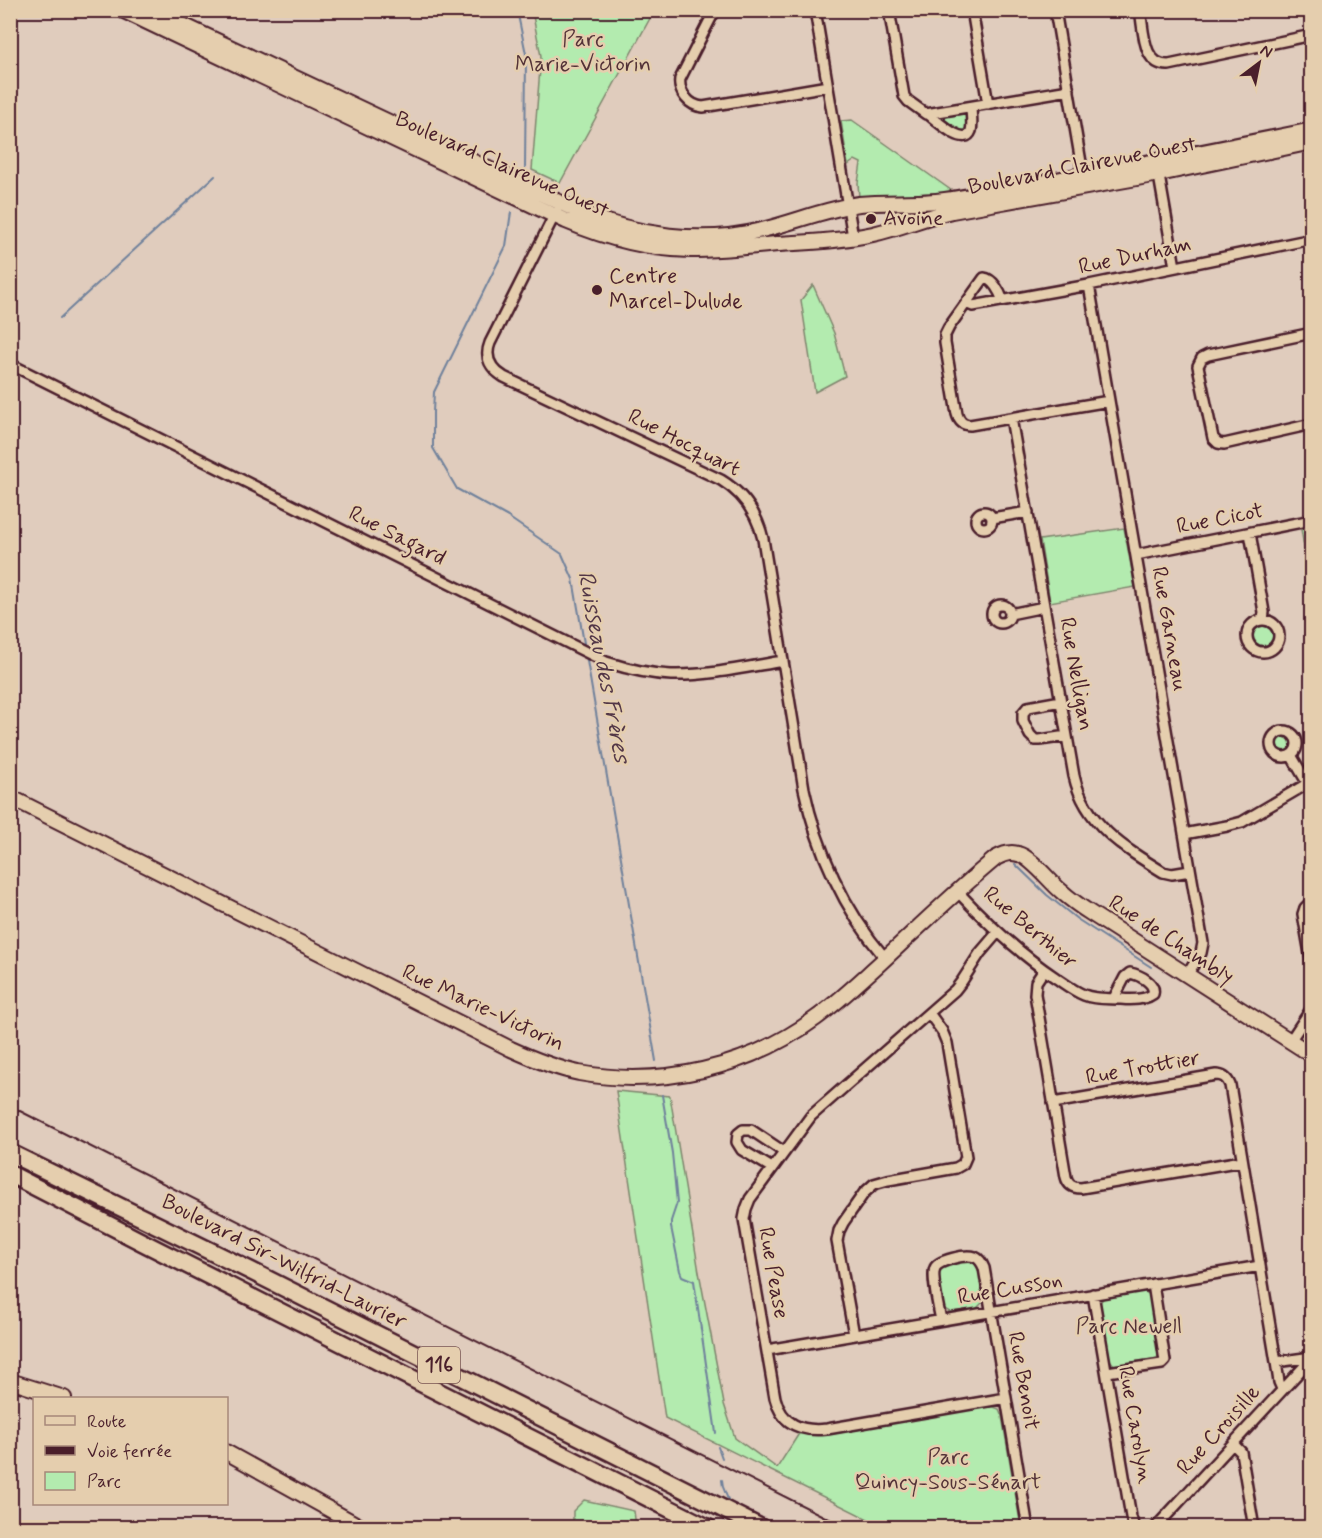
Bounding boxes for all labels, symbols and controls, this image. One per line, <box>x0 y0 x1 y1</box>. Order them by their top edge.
park label: Parc Marie-Victorin <box>515 26 651 79</box>
north arrow <box>1229 33 1289 93</box>
text: N <box>1256 40 1276 63</box>
street label: Boulevard Clairevue Ouest <box>391 105 613 225</box>
street label: Boulevard Clairevue Ouest <box>966 130 1198 202</box>
place label: Avoine <box>883 205 944 233</box>
marker: Avoine <box>864 212 878 226</box>
street label: Rue Durham <box>1076 230 1194 282</box>
place label: Centre Marcel-Dulude <box>609 263 743 316</box>
marker: Centre Marcel-Dulude <box>590 283 604 297</box>
street label: Rue Hocquart <box>623 403 745 483</box>
street label: Rue Cicot <box>1174 497 1266 541</box>
street label: Rue Sagard <box>342 500 450 575</box>
street label: Rue Garneau <box>1144 565 1194 693</box>
water label: Ruisseau des Frères <box>569 568 637 768</box>
street label: Rue Nelligan <box>1051 615 1100 733</box>
street label: Rue Berthier <box>977 880 1083 976</box>
street label: Rue de Chambly <box>1103 889 1239 991</box>
street label: Rue Marie-Victorin <box>397 958 569 1058</box>
street label: Rue Trottier <box>1084 1044 1202 1092</box>
street label: Boulevard Sir-Wilfrid-Laurier <box>157 1188 412 1336</box>
street label: Rue Pease <box>751 1225 795 1321</box>
street label: Rue Cusson <box>956 1266 1064 1312</box>
park label: Parc Newell <box>1076 1313 1182 1341</box>
street label: Rue Benoit <box>1001 1330 1045 1432</box>
road number: 116 <box>418 1347 460 1383</box>
street label: Rue Carolyn <box>1111 1364 1159 1486</box>
street label: Rue Croisille <box>1171 1379 1267 1481</box>
legend <box>33 1397 228 1505</box>
text: Route <box>87 1410 126 1434</box>
text: Voie ferrée <box>87 1440 172 1464</box>
park label: Parc Quincy-Sous-Sénart <box>855 1444 1041 1497</box>
text: Parc <box>87 1470 121 1494</box>

